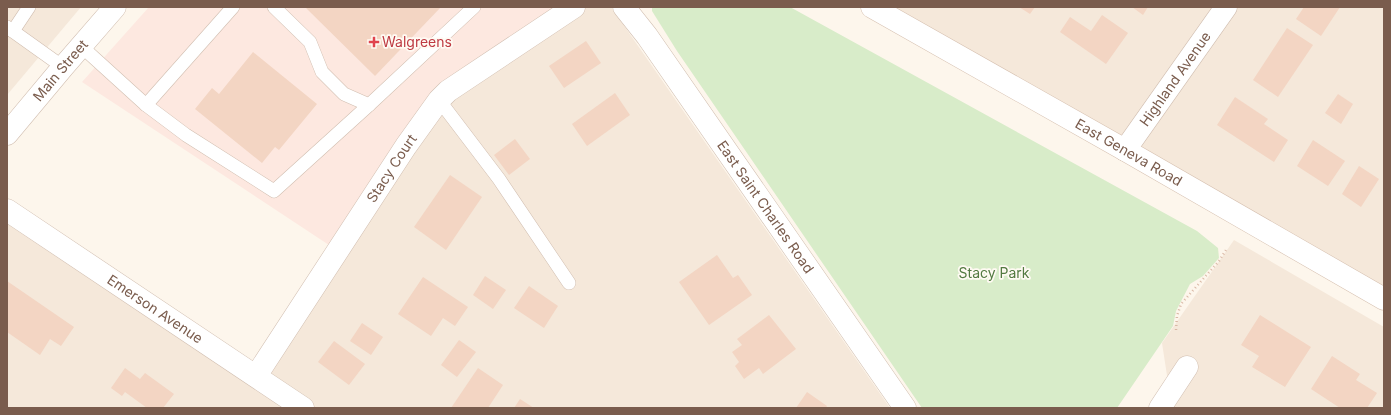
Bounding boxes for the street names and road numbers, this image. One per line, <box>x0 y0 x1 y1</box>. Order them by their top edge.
street label: Highland Avenue <box>1136 28 1214 129</box>
street label: Main Street <box>29 35 91 104</box>
street label: East Geneva Road <box>1072 115 1185 189</box>
street label: Stacy Court <box>363 130 420 205</box>
street label: East Saint Charles Road <box>714 137 818 276</box>
street label: Emerson Avenue <box>104 271 206 347</box>

